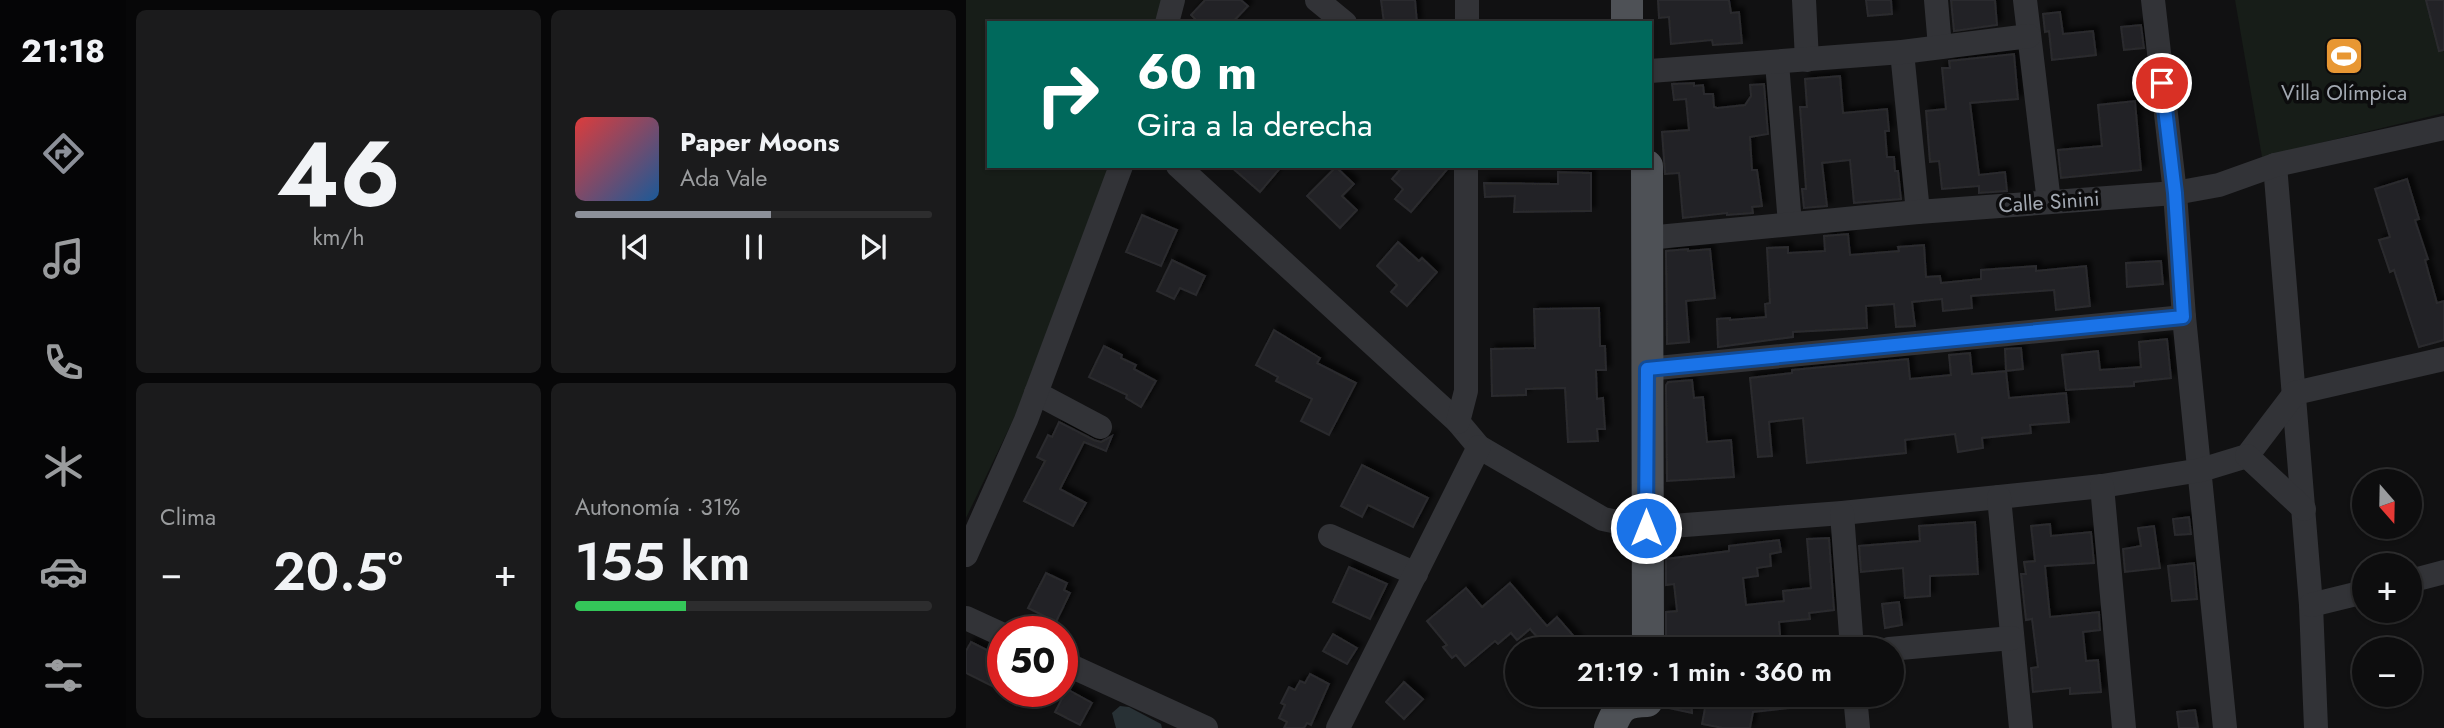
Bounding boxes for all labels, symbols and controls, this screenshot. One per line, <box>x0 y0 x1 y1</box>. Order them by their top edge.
text: 21:18 <box>21 28 105 74</box>
sports icon: Villa Olímpica <box>2323 35 2365 77</box>
text: 60 m <box>1137 37 1257 107</box>
icon: right <box>1022 49 1113 140</box>
pin <box>2132 53 2192 113</box>
icon: arrive <box>2143 64 2181 102</box>
place label: Villa Olímpica <box>2281 78 2407 108</box>
text: Gira a la derecha <box>1137 102 1373 148</box>
text: 46 <box>276 109 401 240</box>
text: Paper Moons <box>680 123 840 161</box>
icon: directions <box>39 129 88 178</box>
text: Ada Vale <box>680 161 767 195</box>
street label: Calle Sinini <box>1997 184 2101 220</box>
text: km/h <box>313 220 364 254</box>
icon: previous <box>616 228 654 266</box>
icon: pause <box>735 228 773 266</box>
icon: next <box>854 228 892 266</box>
icon: music <box>39 234 88 283</box>
icon: phone <box>39 338 88 387</box>
icon: climate <box>39 442 88 491</box>
north arrow <box>2352 469 2422 539</box>
map controls <box>2352 469 2422 707</box>
text: Autonomía · 31% <box>575 490 740 524</box>
position arrow <box>1609 491 1683 565</box>
text: Clima <box>160 500 216 534</box>
text: 155 km <box>575 524 750 600</box>
text: 20.5° <box>273 534 403 610</box>
text: − <box>160 545 182 600</box>
text: + <box>494 545 517 600</box>
icon: car <box>39 547 88 596</box>
button: + <box>2352 553 2422 623</box>
speed limit sign: 50 <box>987 616 1078 707</box>
button: − <box>2352 637 2422 707</box>
icon: filters <box>39 651 88 700</box>
text: 21:19 · 1 min · 360 m <box>1577 653 1832 691</box>

